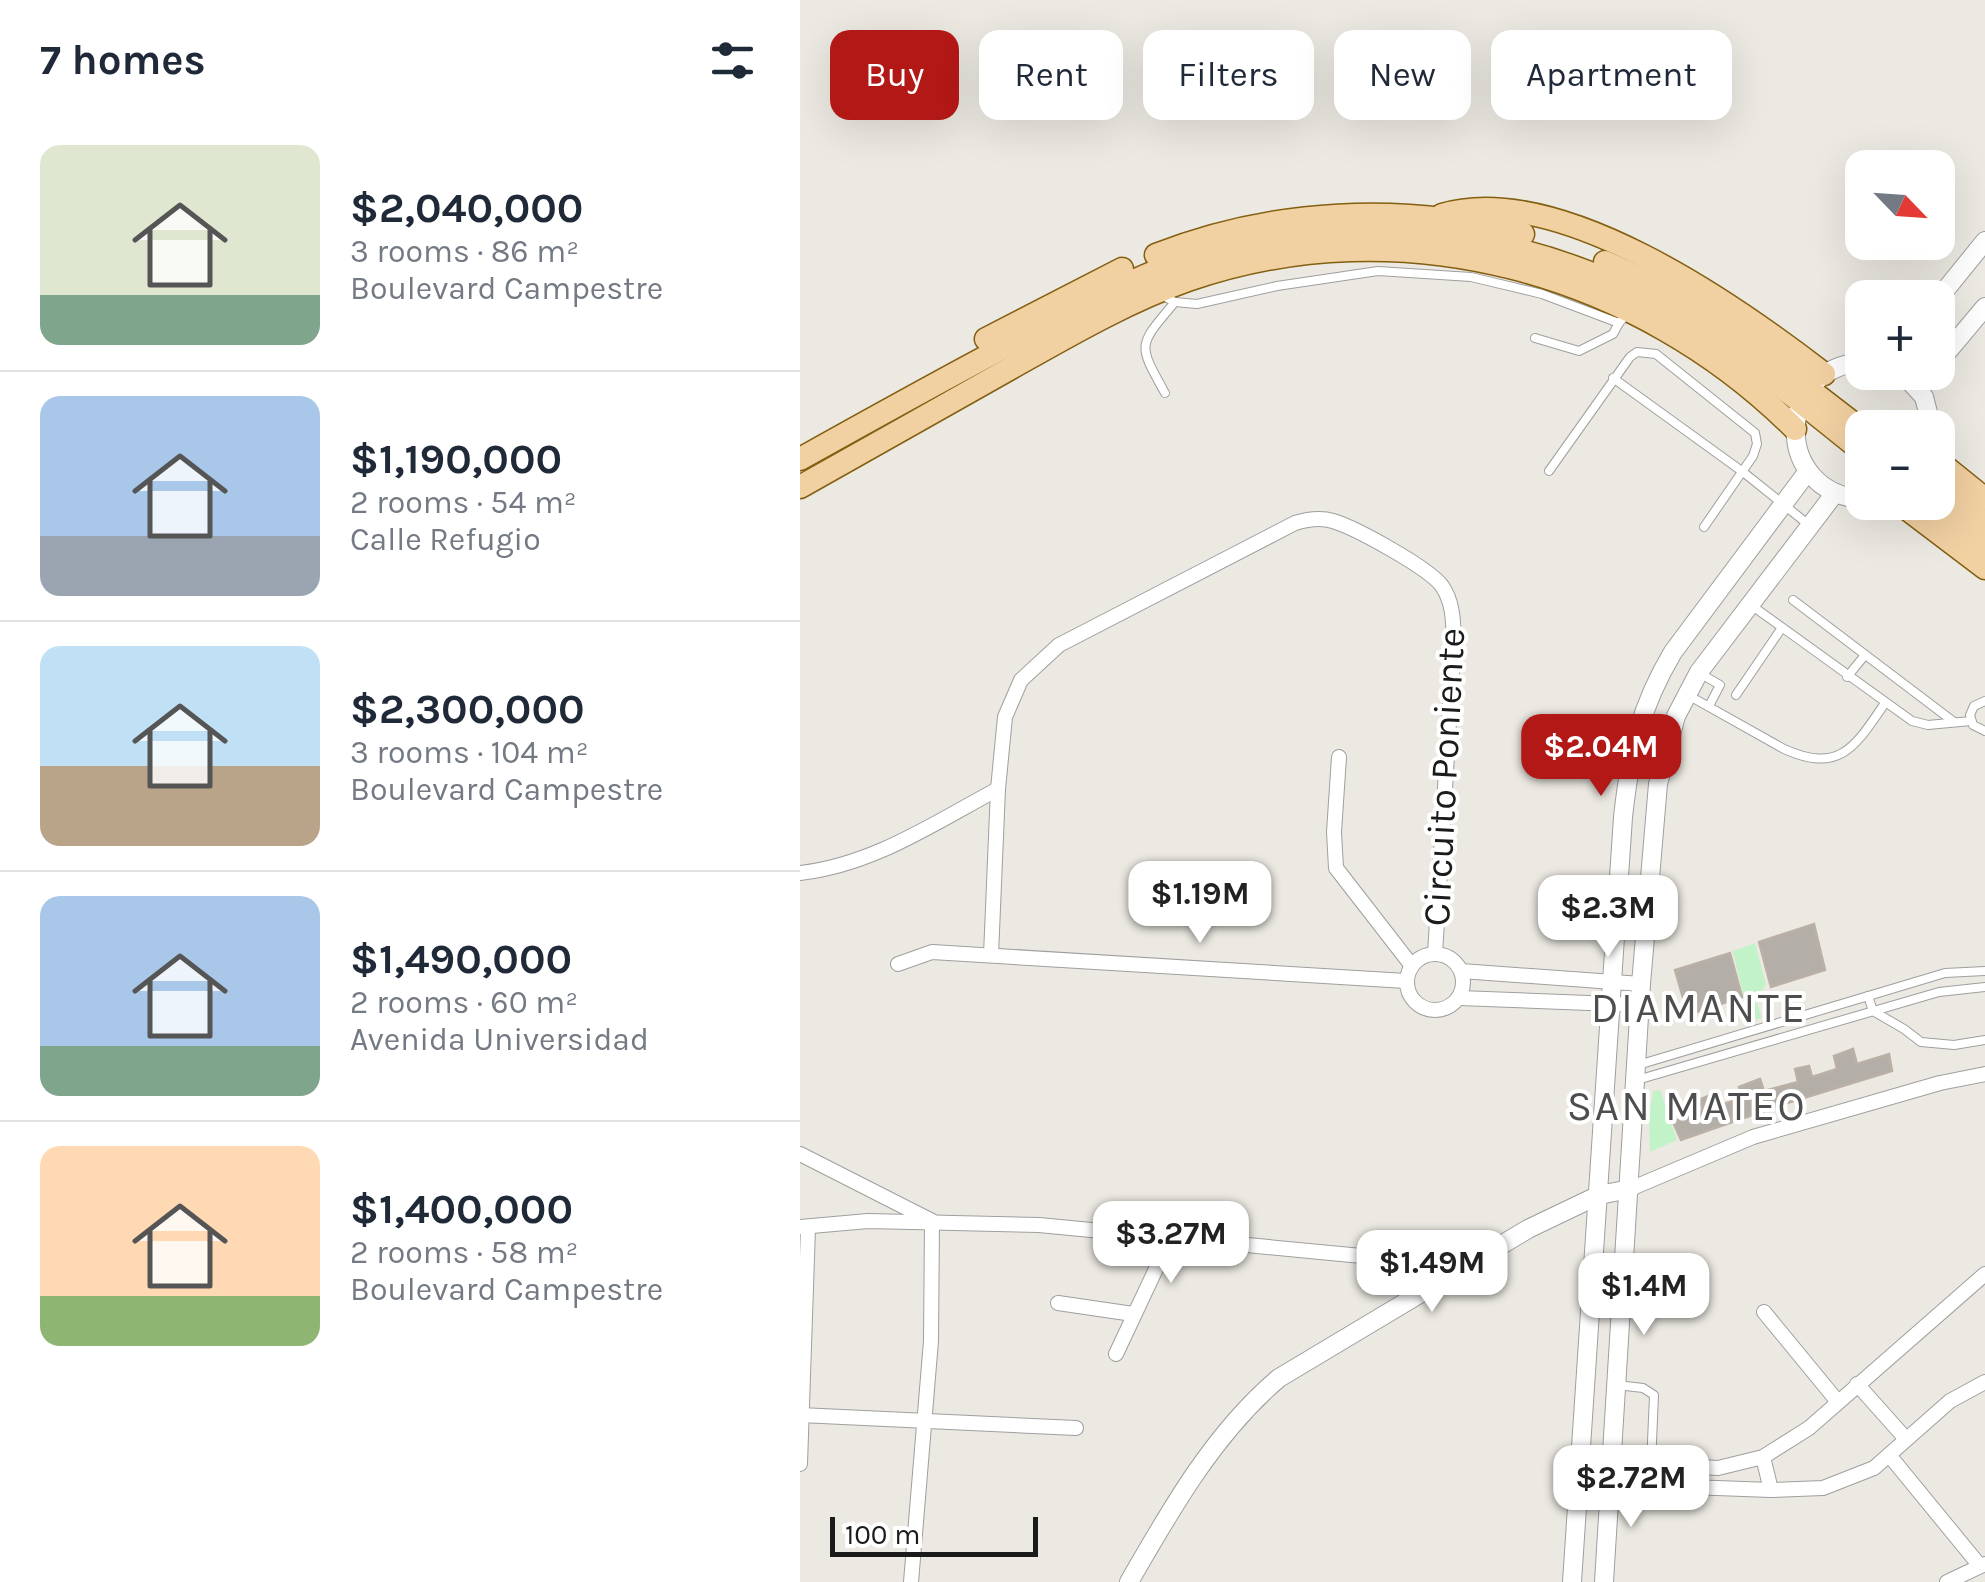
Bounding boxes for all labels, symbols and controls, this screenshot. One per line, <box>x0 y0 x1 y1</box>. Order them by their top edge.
chip: Buy <box>830 30 959 120</box>
chip: Rent <box>979 30 1123 120</box>
chip: Filters <box>1143 30 1314 120</box>
chip: New <box>1334 30 1471 120</box>
chip: Apartment <box>1491 30 1732 120</box>
icon: filters <box>705 33 760 88</box>
text: 7 homes <box>40 35 206 85</box>
north arrow <box>1845 150 1955 260</box>
map controls <box>1845 150 1955 520</box>
text: $2,040,000 <box>350 183 583 233</box>
icon: home <box>120 185 240 305</box>
text: 3 rooms · 86 m² <box>350 233 579 270</box>
text: Boulevard Campestre <box>350 270 663 307</box>
button: + <box>1845 280 1955 390</box>
button: − <box>1845 410 1955 520</box>
text: $1,190,000 <box>350 434 562 484</box>
icon: home <box>120 436 240 556</box>
text: 2 rooms · 54 m² <box>350 484 577 521</box>
text: Calle Refugio <box>350 521 541 558</box>
street label: Circuito Poniente <box>1414 627 1474 927</box>
text: $2,300,000 <box>350 684 585 734</box>
icon: home <box>120 686 240 806</box>
pin: $2.04M <box>1520 714 1682 799</box>
text: $2.04M <box>1543 728 1659 765</box>
text: 3 rooms · 104 m² <box>350 734 589 771</box>
text: Boulevard Campestre <box>350 771 663 808</box>
pin: $1.19M <box>1119 861 1281 946</box>
text: $1.19M <box>1150 875 1250 912</box>
pin: $2.3M <box>1538 875 1678 960</box>
text: $2.3M <box>1560 889 1656 926</box>
text: $1,490,000 <box>350 934 572 984</box>
icon: home <box>120 936 240 1056</box>
district label: DIAMANTE <box>1591 983 1807 1033</box>
text: 2 rooms · 60 m² <box>350 984 578 1021</box>
text: Avenida Universidad <box>350 1021 649 1058</box>
district label: SAN MATEO <box>1567 1081 1807 1131</box>
text: $1,400,000 <box>350 1184 573 1234</box>
icon: home <box>120 1186 240 1306</box>
pin: $3.27M <box>1090 1201 1252 1286</box>
text: $3.27M <box>1115 1215 1227 1252</box>
pin: $1.49M <box>1351 1230 1513 1315</box>
text: 2 rooms · 58 m² <box>350 1234 578 1271</box>
text: $1.49M <box>1379 1244 1485 1281</box>
pin: $1.4M <box>1574 1253 1714 1338</box>
text: $1.4M <box>1600 1267 1688 1304</box>
text: Boulevard Campestre <box>350 1271 663 1308</box>
pin: $2.72M <box>1550 1445 1712 1530</box>
text: $2.72M <box>1575 1459 1687 1496</box>
scale bar <box>830 1512 1038 1556</box>
text: 100 m <box>845 1518 920 1551</box>

